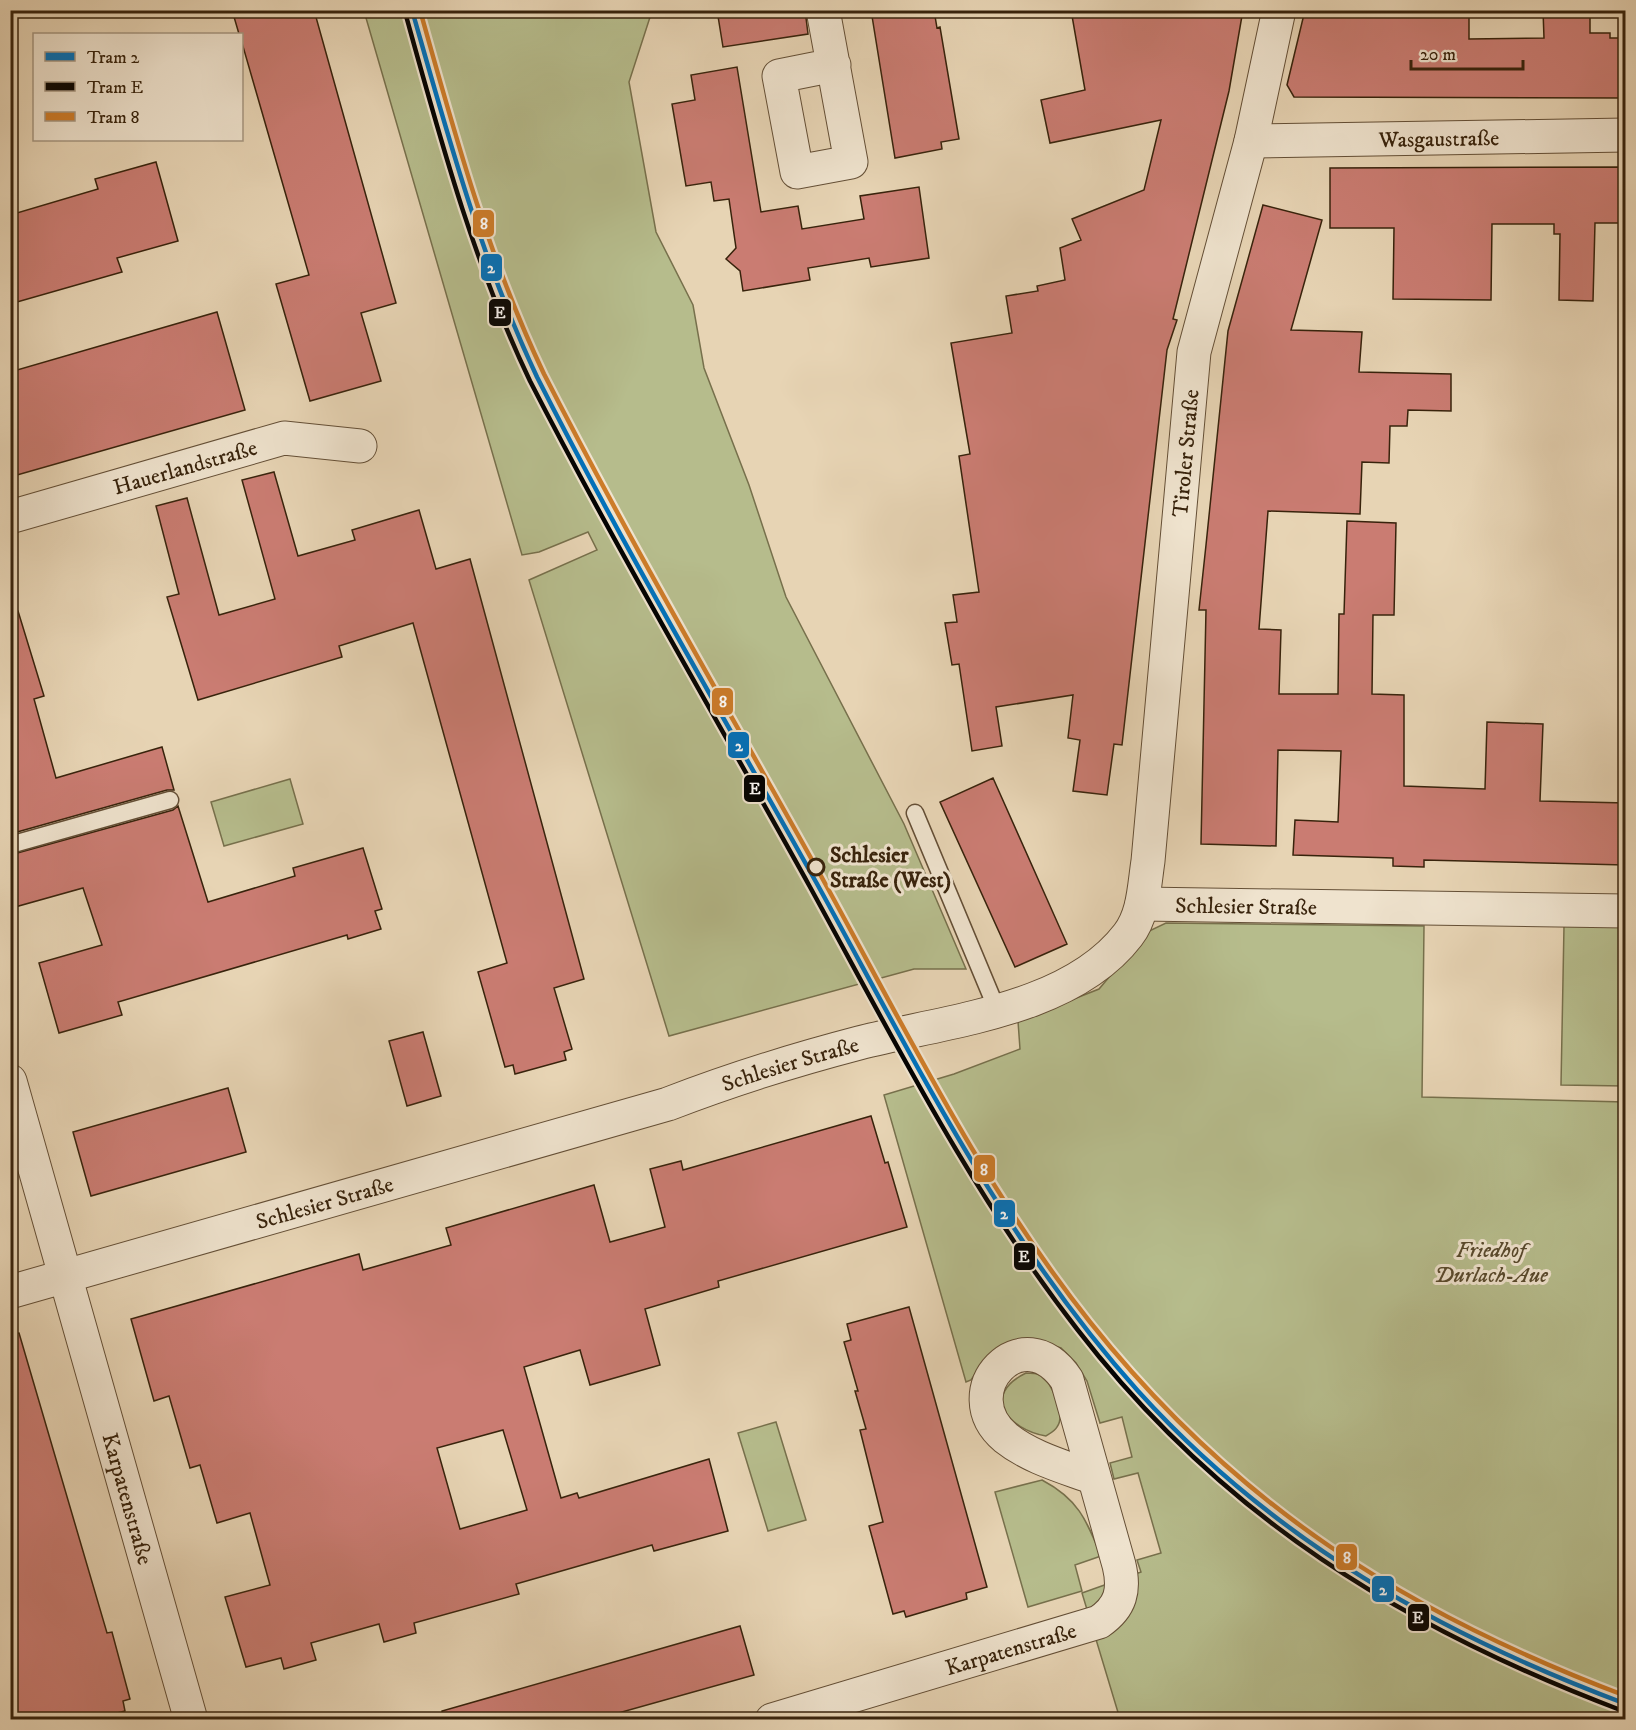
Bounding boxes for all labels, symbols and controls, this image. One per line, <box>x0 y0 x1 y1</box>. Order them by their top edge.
legend <box>33 33 243 141</box>
scale bar <box>1411 33 1524 71</box>
text: 20 m <box>1420 44 1456 66</box>
text: Tram 2 <box>87 47 140 69</box>
text: Tram E <box>87 77 144 99</box>
text: Tram 8 <box>87 107 140 129</box>
street label: Wasgaustraße <box>1377 125 1500 154</box>
line badge: 8 <box>472 209 495 238</box>
text: 8 <box>480 214 488 234</box>
line badge: 2 <box>480 253 503 282</box>
text: 2 <box>487 258 496 278</box>
line badge: E <box>488 298 512 327</box>
text: E <box>494 303 506 323</box>
street label: Tiroler Straße <box>1167 388 1206 518</box>
street label: Hauerlandstraße <box>110 434 260 502</box>
line badge: 8 <box>711 687 734 716</box>
text: 8 <box>719 692 727 712</box>
line badge: 2 <box>727 731 750 759</box>
text: 2 <box>735 736 744 756</box>
line badge: E <box>743 774 766 803</box>
text: E <box>749 779 761 799</box>
place label: Schlesier Straße (West) <box>830 842 951 894</box>
marker: Schlesier Straße (West) <box>807 858 825 876</box>
street label: Schlesier Straße <box>1175 892 1317 922</box>
street label: Schlesier Straße <box>718 1032 862 1098</box>
line badge: 8 <box>973 1154 996 1183</box>
text: 8 <box>980 1160 988 1180</box>
street label: Schlesier Straße <box>253 1171 397 1236</box>
line badge: 2 <box>993 1199 1016 1228</box>
text: 2 <box>1000 1204 1009 1224</box>
park label: Friedhof Durlach-Aue <box>1434 1237 1548 1289</box>
line badge: E <box>1013 1242 1036 1271</box>
text: E <box>1018 1247 1030 1267</box>
street label: Karpatenstraße <box>95 1430 158 1568</box>
line badge: 8 <box>1335 1543 1358 1571</box>
text: 8 <box>1343 1548 1351 1568</box>
line badge: 2 <box>1371 1575 1395 1603</box>
text: 2 <box>1379 1580 1388 1600</box>
line badge: E <box>1407 1603 1430 1632</box>
text: E <box>1412 1608 1424 1628</box>
street label: Karpatenstraße <box>942 1618 1080 1682</box>

